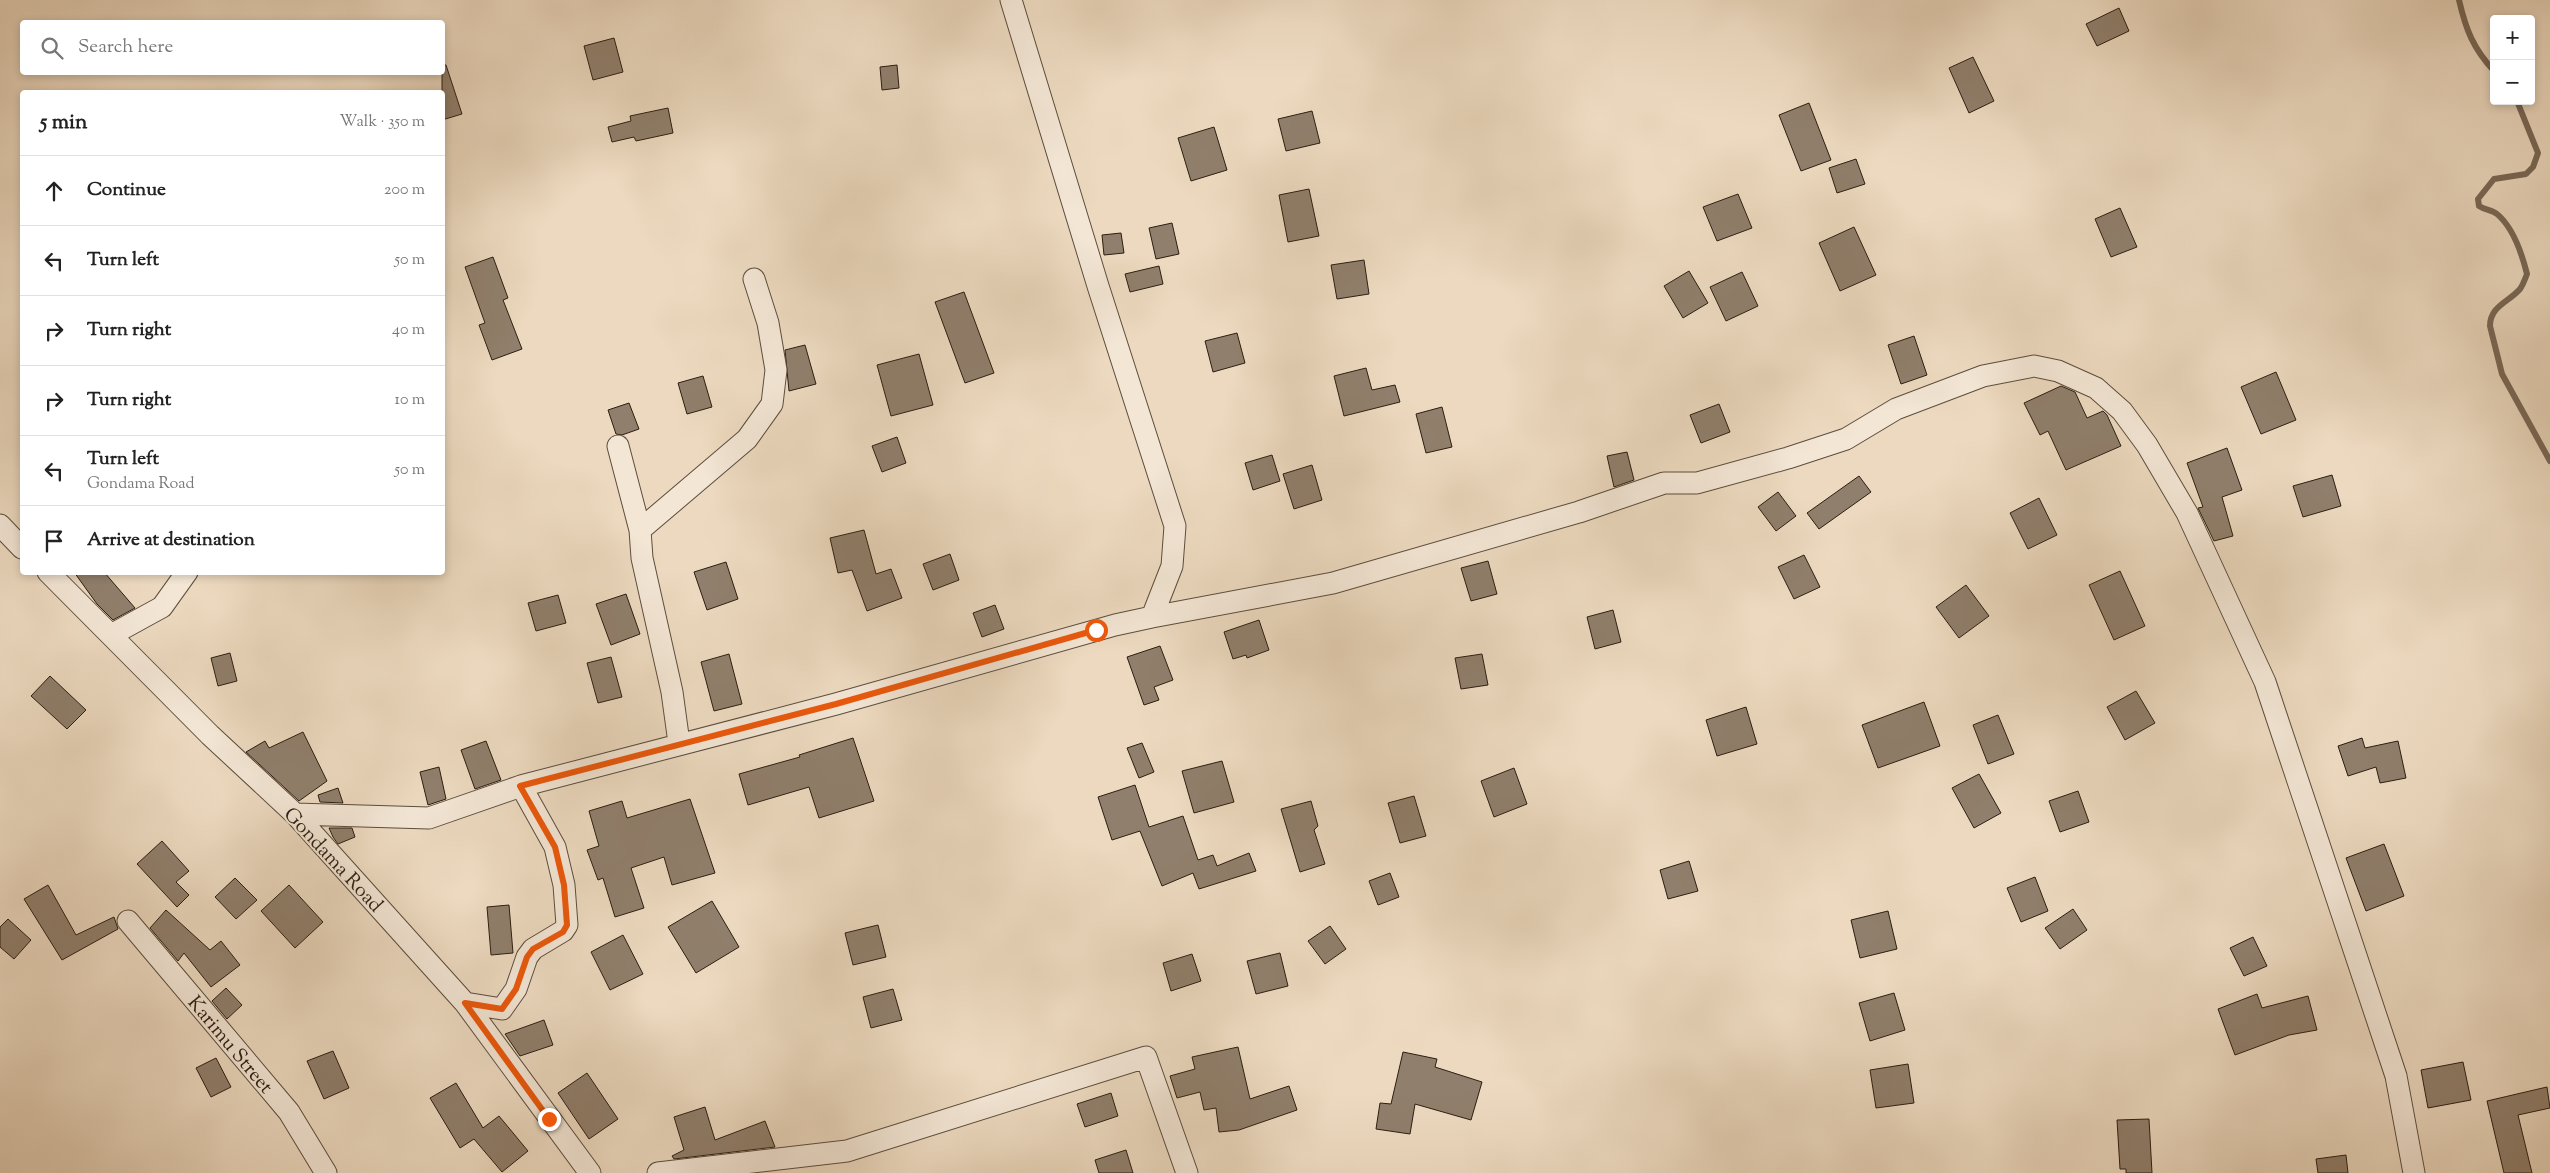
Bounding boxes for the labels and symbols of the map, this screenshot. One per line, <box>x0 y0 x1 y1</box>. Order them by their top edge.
route start <box>1085 619 1108 642</box>
street label: Gondama Road <box>276 802 389 920</box>
street label: Karimu Street <box>179 990 279 1101</box>
route end <box>538 1108 561 1131</box>

